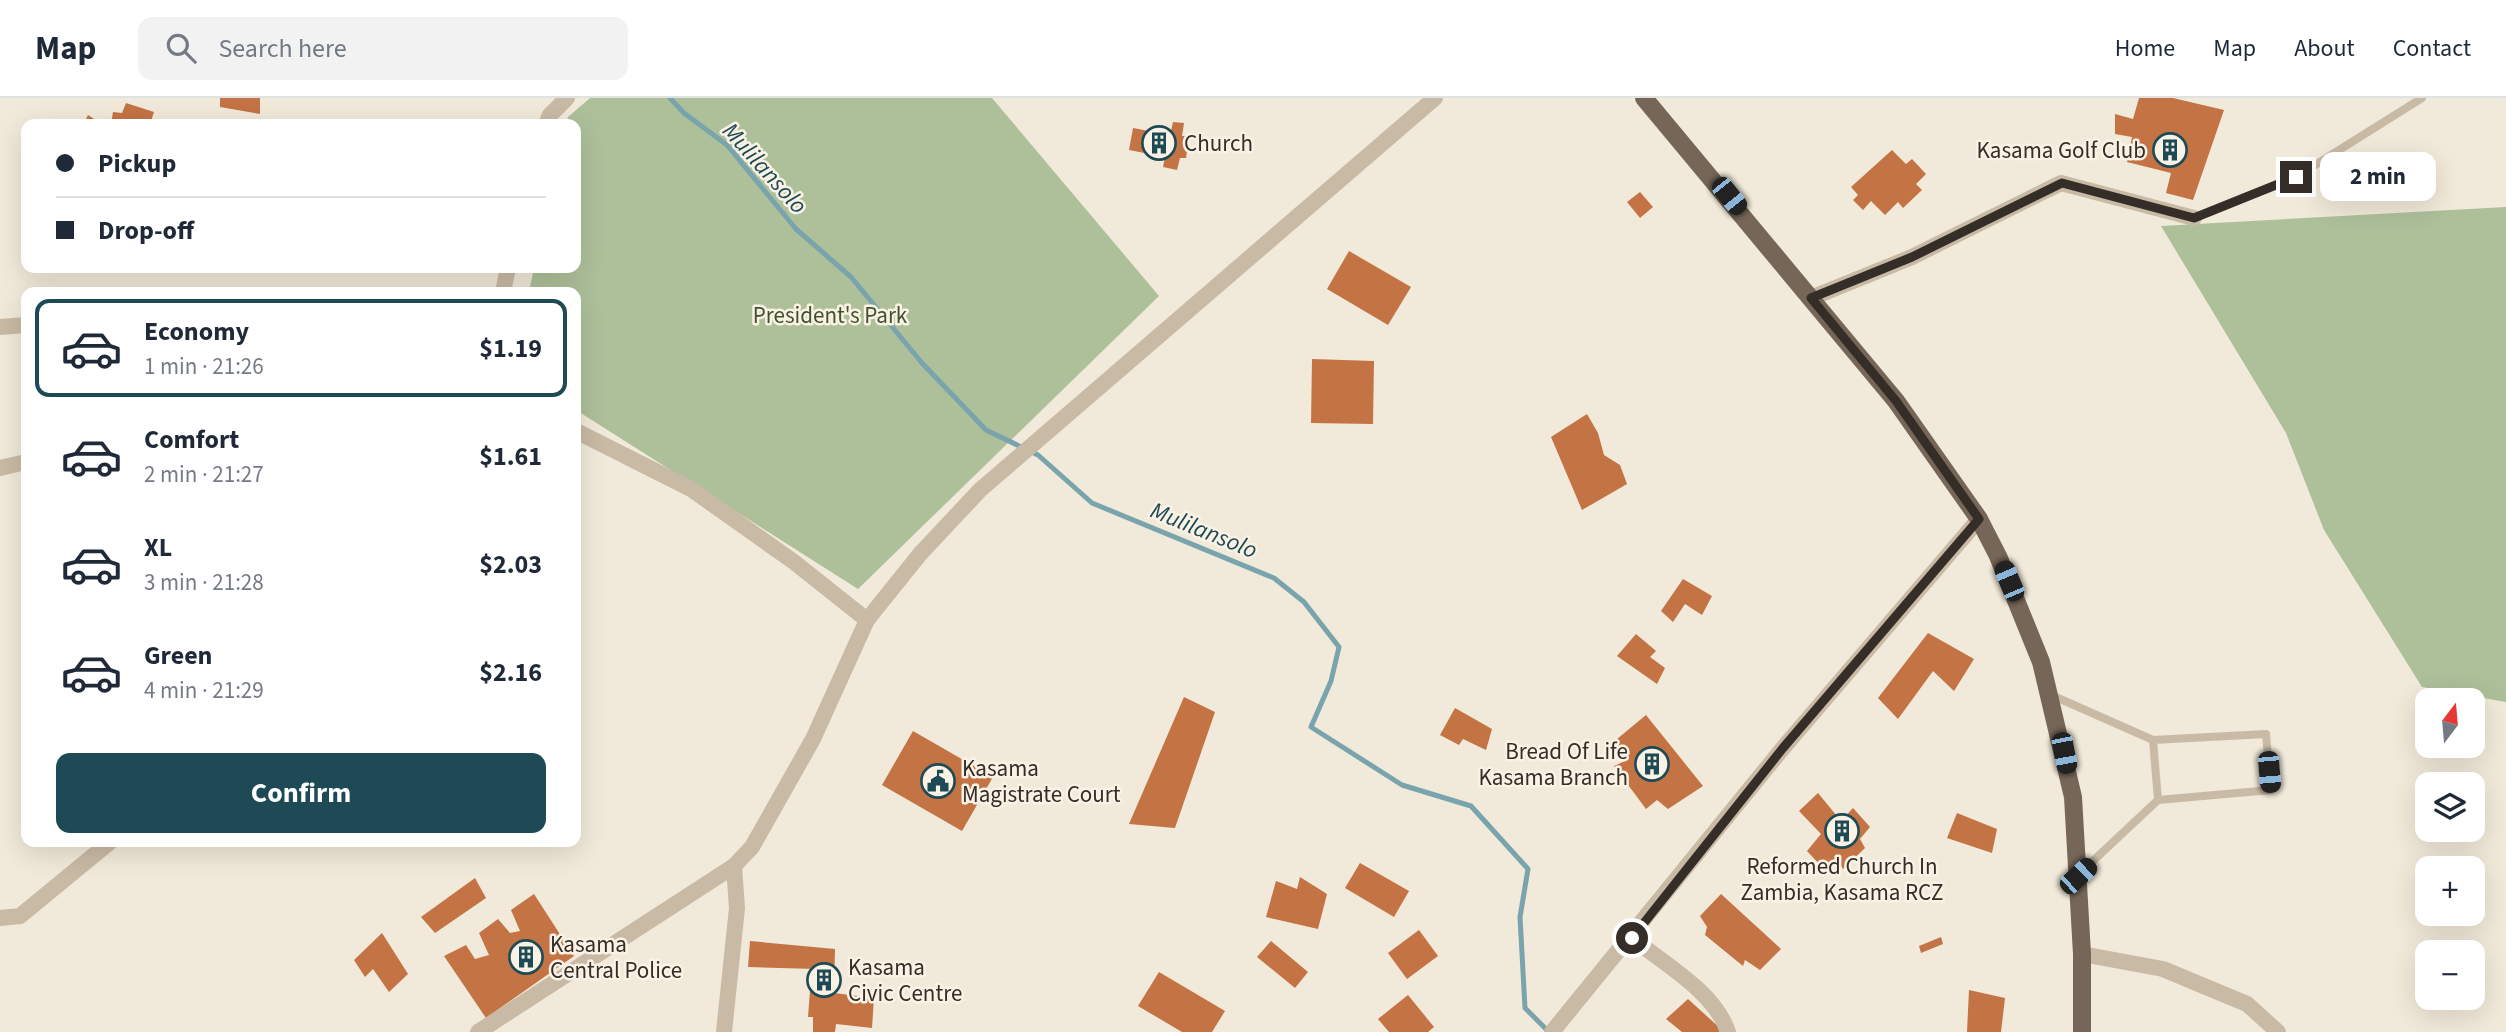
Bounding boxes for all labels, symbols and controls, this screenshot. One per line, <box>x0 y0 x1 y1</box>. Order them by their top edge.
search box <box>138 17 628 80</box>
text: Map <box>35 25 96 72</box>
icon: search <box>162 29 200 67</box>
text: Search here <box>218 30 347 67</box>
text: Home <box>2115 31 2175 66</box>
text: Map <box>2213 31 2256 66</box>
text: About <box>2294 31 2355 66</box>
text: Contact <box>2393 31 2471 66</box>
water label: Mulilansolo <box>714 115 815 222</box>
building icon: Church <box>1140 124 1178 162</box>
place label: Church <box>1184 127 1253 160</box>
building icon: Kasama Golf Club <box>2151 131 2189 169</box>
place label: Kasama Golf Club <box>1977 134 2146 167</box>
text: Pickup <box>98 145 176 182</box>
callout: 2 min <box>2320 153 2436 202</box>
text: 2 min <box>2350 160 2406 193</box>
route end <box>2280 161 2312 193</box>
car <box>1708 173 1751 219</box>
text: Drop-off <box>98 212 194 249</box>
park label: President's Park <box>753 299 908 332</box>
text: Economy <box>144 313 249 350</box>
icon: car <box>60 317 123 380</box>
text: $1.19 <box>479 330 542 367</box>
text: 1 min · 21:26 <box>144 350 264 383</box>
text: Comfort <box>144 421 239 458</box>
icon: car <box>60 425 123 488</box>
text: $1.61 <box>479 438 542 475</box>
text: 2 min · 21:27 <box>144 458 264 491</box>
water label: Mulilansolo <box>1145 493 1263 568</box>
text: XL <box>144 529 172 566</box>
icon: car <box>60 533 123 596</box>
text: $2.03 <box>479 546 542 583</box>
car <box>1992 558 2027 604</box>
text: 3 min · 21:28 <box>144 566 264 599</box>
text: Green <box>144 637 212 674</box>
icon: car <box>60 641 123 704</box>
text: $2.16 <box>479 654 542 691</box>
text: 4 min · 21:29 <box>144 674 264 707</box>
north arrow <box>2415 688 2485 758</box>
map controls <box>2415 688 2485 1010</box>
car <box>2050 730 2079 776</box>
place label: Bread Of Life Kasama Branch <box>1478 735 1628 794</box>
building icon: Bread Of Life Kasama Branch <box>1633 745 1671 783</box>
car <box>2257 750 2282 794</box>
place label: Kasama Magistrate Court <box>962 752 1121 811</box>
button: Confirm <box>56 753 546 833</box>
public building icon: Kasama Magistrate Court <box>919 762 957 800</box>
button: layers <box>2415 772 2485 842</box>
building icon: Reformed Church In Zambia, Kasama RCZ <box>1823 812 1861 850</box>
place label: Reformed Church In Zambia, Kasama RCZ <box>1741 850 1943 909</box>
car <box>2056 854 2101 898</box>
button: + <box>2415 856 2485 926</box>
route start <box>1616 922 1648 954</box>
place label: Kasama Central Police <box>550 928 682 987</box>
building icon: Kasama Central Police <box>507 938 545 976</box>
button: − <box>2415 940 2485 1010</box>
place label: Kasama Civic Centre <box>848 951 962 1010</box>
building icon: Kasama Civic Centre <box>805 961 843 999</box>

